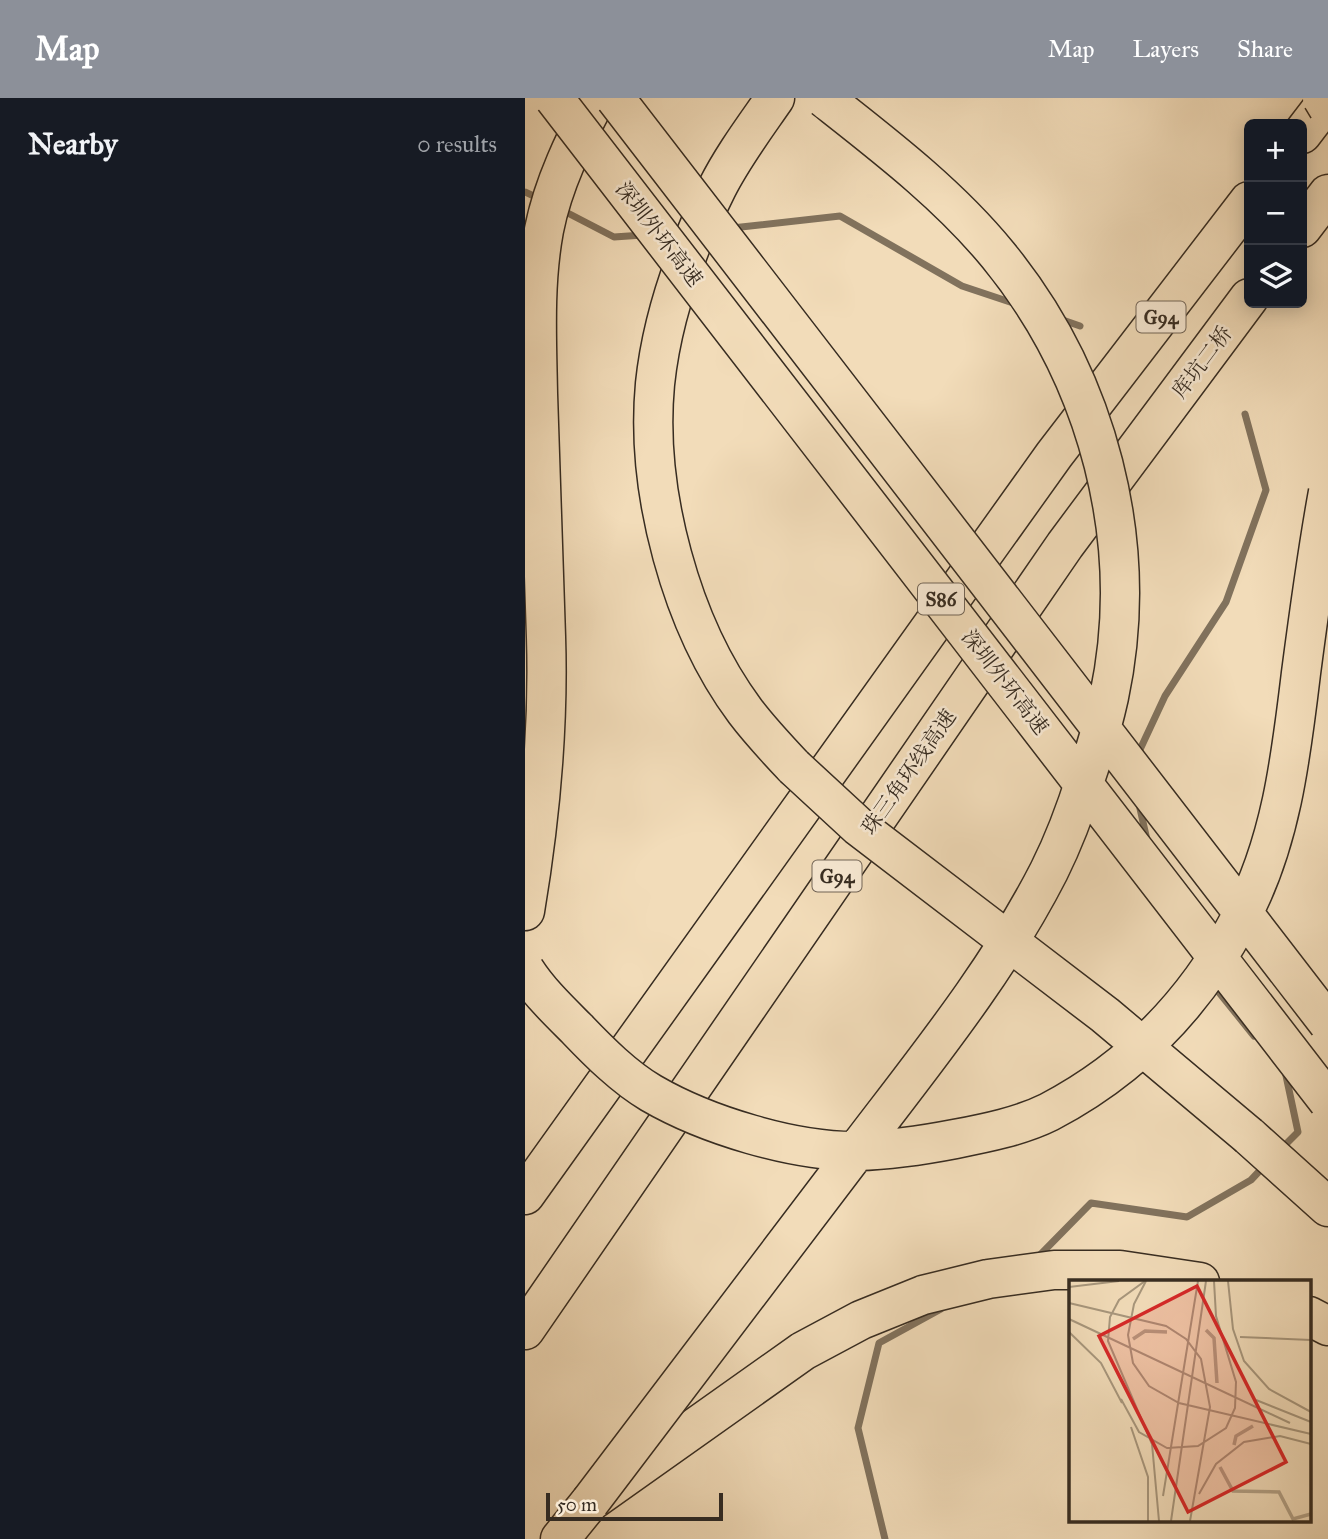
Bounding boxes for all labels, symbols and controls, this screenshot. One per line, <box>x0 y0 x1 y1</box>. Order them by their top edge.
text: Map <box>35 29 99 69</box>
text: Map <box>1048 34 1095 64</box>
text: Layers <box>1133 34 1199 64</box>
text: Share <box>1237 34 1293 64</box>
map controls <box>1244 119 1307 308</box>
button: + <box>1244 119 1307 182</box>
text: Nearby <box>28 126 118 162</box>
text: 0 results <box>417 130 497 158</box>
street label: 深圳外环高速 <box>610 176 708 292</box>
button: − <box>1244 182 1307 245</box>
button: layers <box>1244 245 1307 308</box>
road number: G94 <box>1137 302 1185 332</box>
street label: 库坑二桥 <box>1166 321 1238 403</box>
road number: S86 <box>918 584 964 614</box>
street label: 深圳外环高速 <box>956 624 1054 740</box>
street label: 珠三角环线高速 <box>856 704 962 840</box>
road number: G94 <box>813 860 861 891</box>
inset map <box>1069 1280 1311 1522</box>
scale bar <box>546 1490 723 1522</box>
text: 50 m <box>557 1493 597 1516</box>

